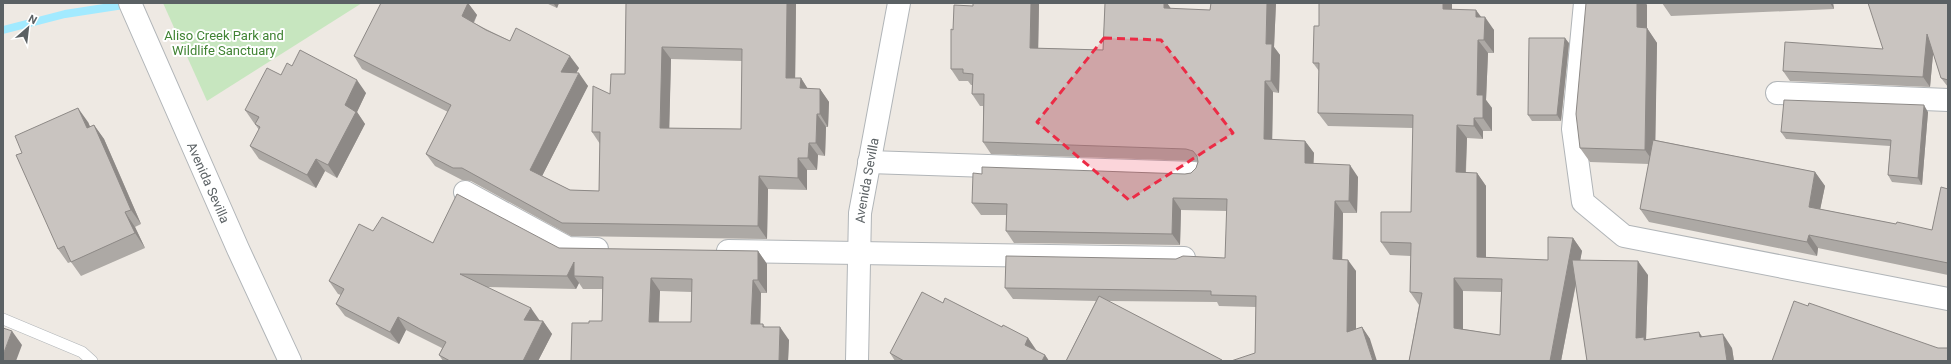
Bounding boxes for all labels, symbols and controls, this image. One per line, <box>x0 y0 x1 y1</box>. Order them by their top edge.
north arrow <box>8 8 48 48</box>
text: N <box>26 12 39 27</box>
park label: Aliso Creek Park and Wildlife Sanctuary <box>164 28 284 58</box>
street label: Avenida Sevilla <box>852 137 881 224</box>
street label: Avenida Sevilla <box>184 140 233 225</box>

